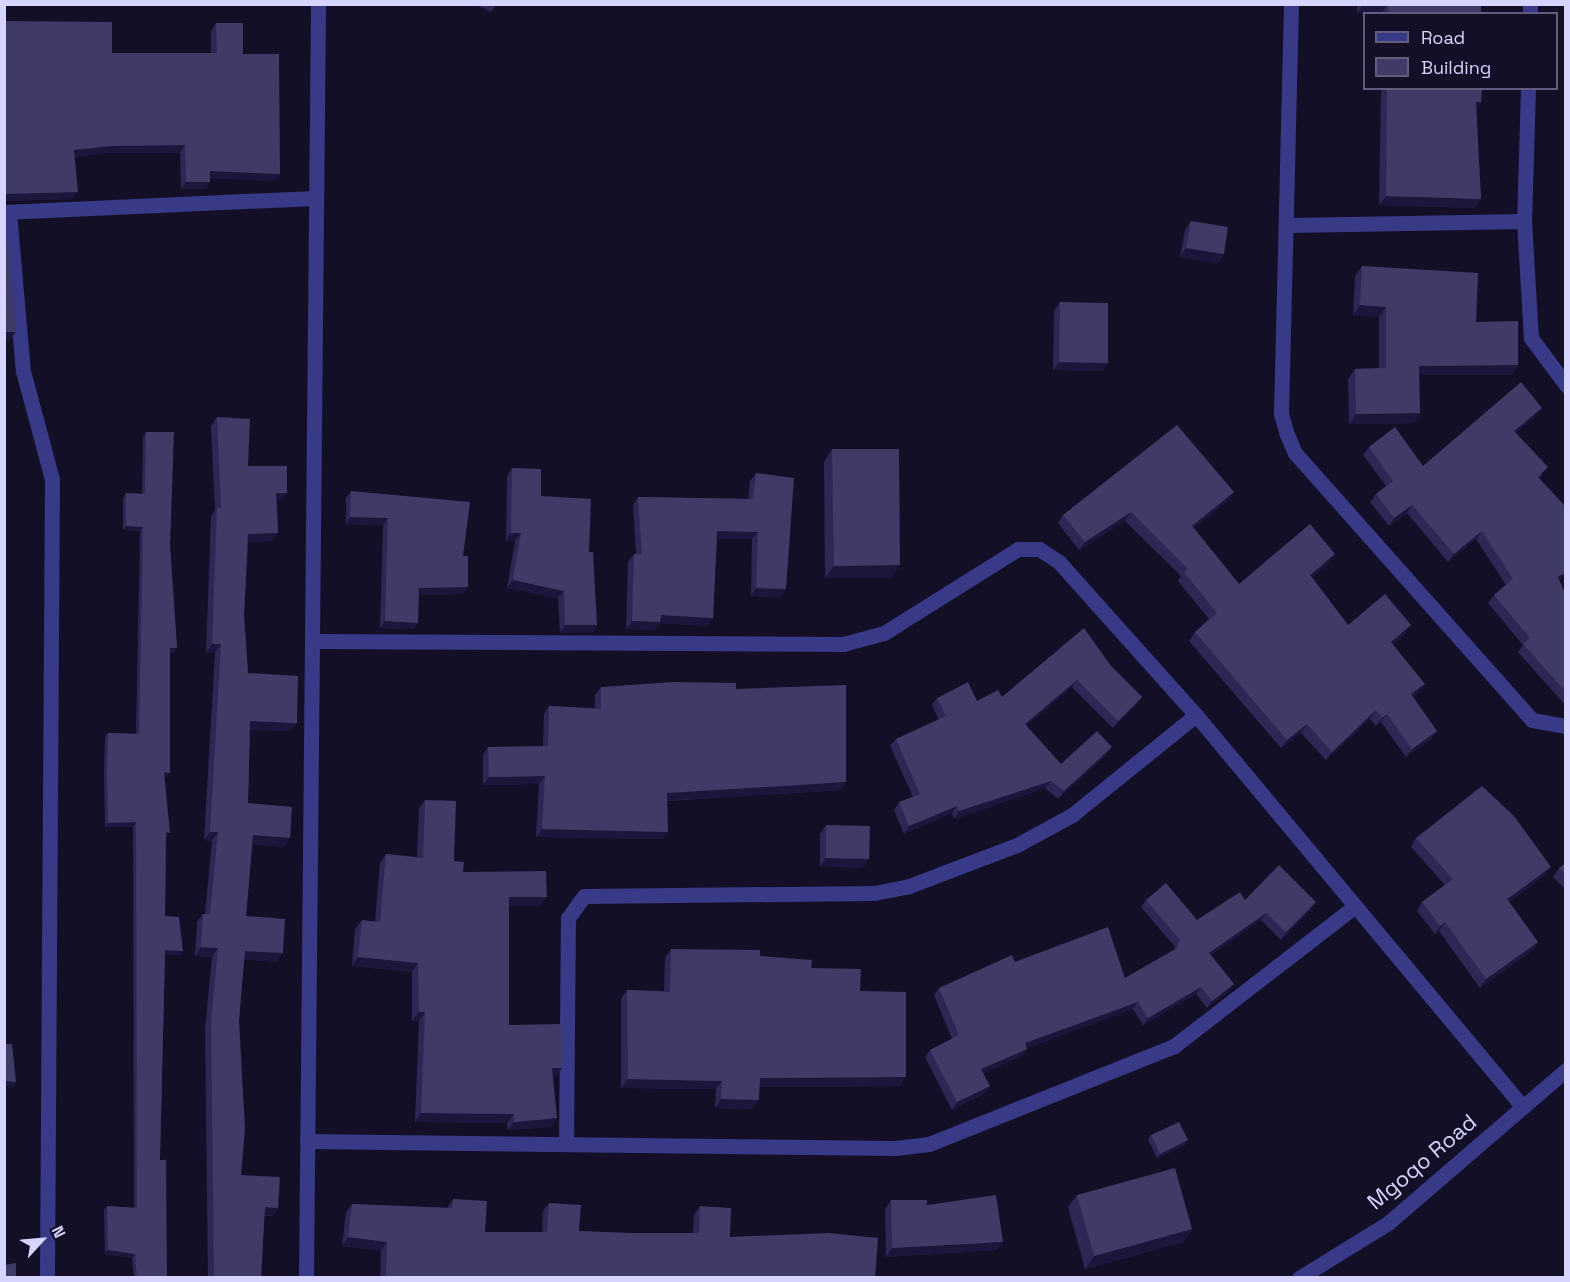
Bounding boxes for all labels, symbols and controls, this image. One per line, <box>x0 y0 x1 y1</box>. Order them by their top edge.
legend <box>1363 12 1558 90</box>
text: Road <box>1421 26 1465 49</box>
text: Building <box>1421 56 1491 79</box>
street label: Mgoqo Road <box>1362 1109 1482 1215</box>
north arrow <box>12 1210 72 1270</box>
text: N <box>47 1222 70 1241</box>

